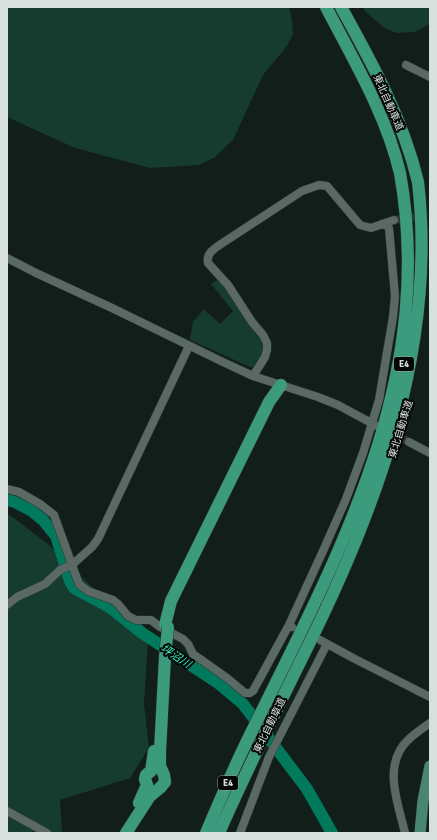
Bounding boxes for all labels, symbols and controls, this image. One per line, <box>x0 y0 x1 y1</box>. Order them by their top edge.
street label: 東北自動車道 <box>370 73 406 132</box>
road number: E4 <box>394 357 414 371</box>
street label: 東北自動車道 <box>386 399 415 460</box>
water label: 坪沼川 <box>158 642 194 671</box>
street label: 東北自動車道 <box>251 696 288 755</box>
road number: E4 <box>218 776 238 790</box>

